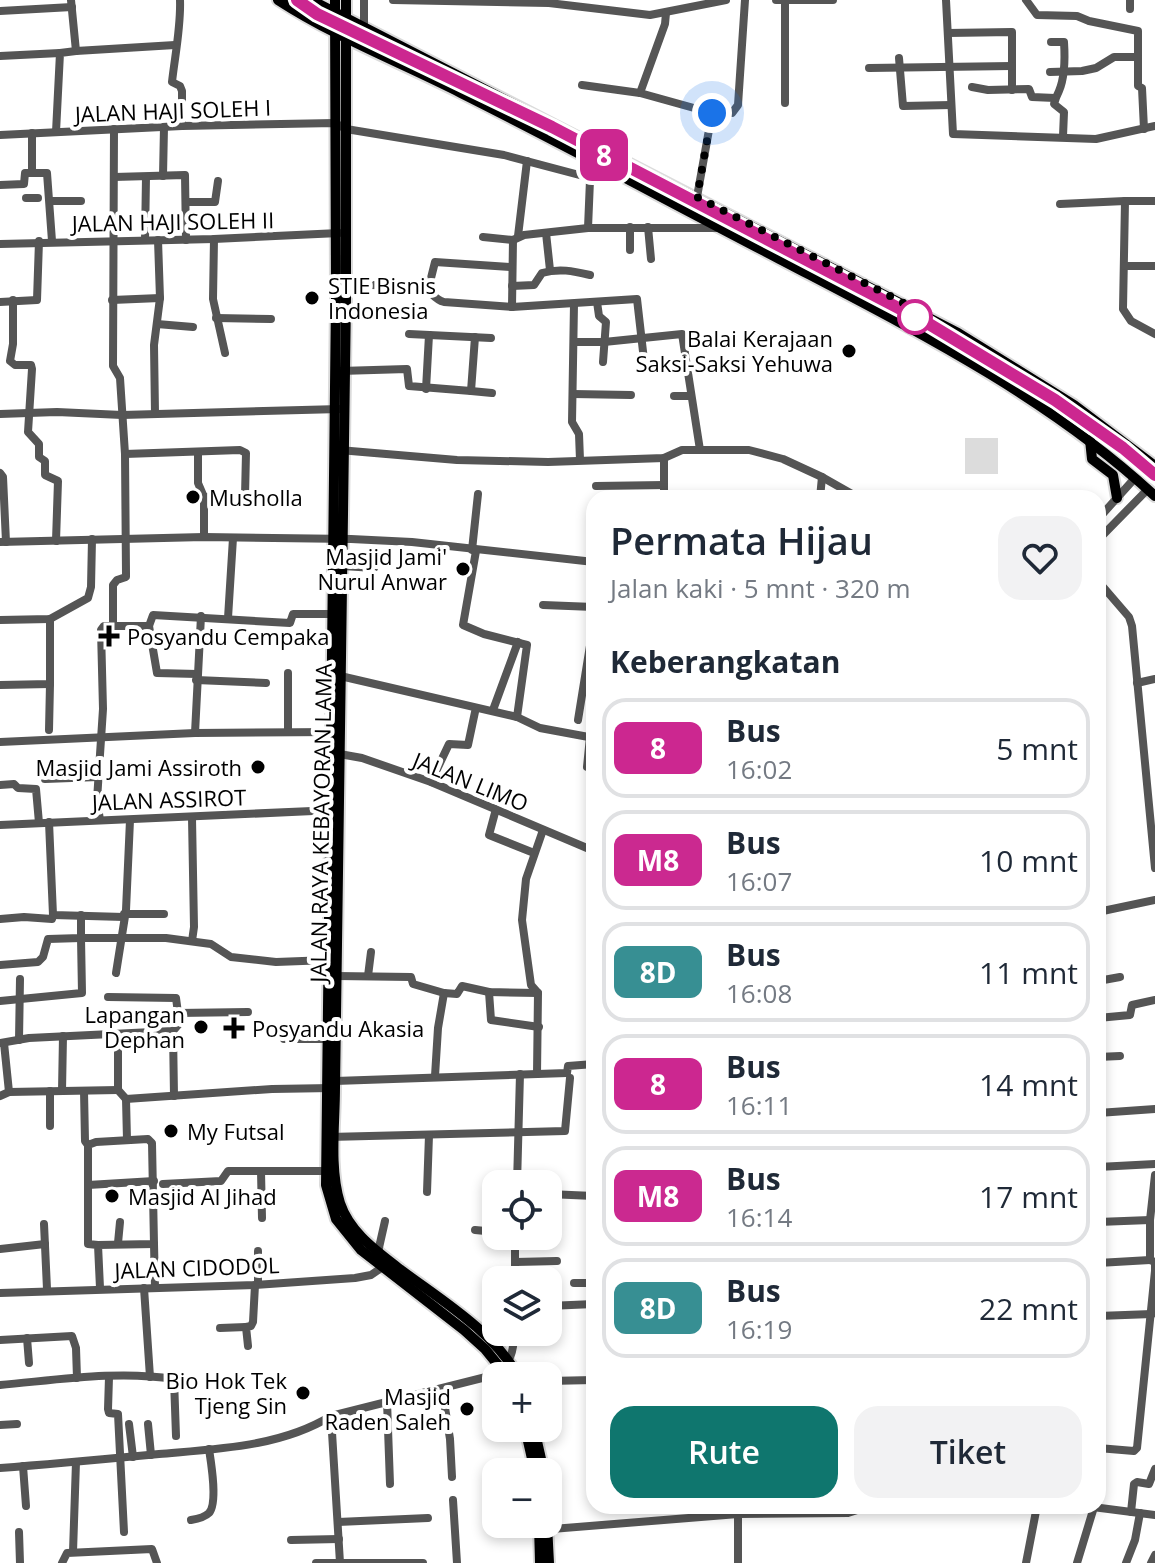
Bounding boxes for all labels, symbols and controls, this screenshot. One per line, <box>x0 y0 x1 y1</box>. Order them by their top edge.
street label: JALAN HAJI SOLEH I <box>72 92 272 128</box>
your location <box>692 93 732 133</box>
line badge: 8 <box>578 129 630 181</box>
text: 8 <box>596 136 612 174</box>
street label: JALAN HAJI SOLEH II <box>69 204 275 238</box>
place label: STIE Bisnis Indonesia <box>328 270 436 325</box>
marker: STIE Bisnis Indonesia <box>303 289 321 307</box>
unlabelled marker <box>898 300 932 334</box>
place label: Balai Kerajaan Saksi-Saksi Yehuwa <box>636 323 833 378</box>
marker: Balai Kerajaan Saksi-Saksi Yehuwa <box>840 342 858 360</box>
place label: Musholla <box>209 482 303 512</box>
marker: Musholla <box>184 488 202 506</box>
text: Permata Hijau <box>610 514 873 566</box>
button: heart <box>998 516 1082 600</box>
place label: Masjid Jami' Nurul Anwar <box>318 541 447 596</box>
marker: Masjid Jami' Nurul Anwar <box>454 560 472 578</box>
text: Jalan kaki · 5 mnt · 320 m <box>610 570 910 606</box>
place label: Posyandu Cempaka <box>127 621 329 651</box>
marker: Posyandu Cempaka <box>98 625 120 647</box>
text: Keberangkatan <box>610 641 840 682</box>
street label: JALAN RAYA KEBAYORAN LAMA <box>302 663 338 985</box>
text: Bus <box>726 710 781 751</box>
text: 5 mnt <box>996 728 1078 769</box>
text: 8 <box>650 729 666 767</box>
street label: JALAN LIMO <box>407 743 533 818</box>
text: 16:02 <box>726 751 792 787</box>
place label: Masjid Jami Assiroth <box>35 752 242 782</box>
marker: Masjid Jami Assiroth <box>249 758 267 776</box>
street label: JALAN ASSIROT <box>89 781 247 817</box>
text: Bus <box>726 822 781 863</box>
text: 10 mnt <box>979 840 1078 881</box>
text: M8 <box>637 841 679 879</box>
text: 16:07 <box>726 863 792 899</box>
text: Bus <box>726 934 781 975</box>
text: 11 mnt <box>979 952 1078 993</box>
text: 8D <box>640 953 676 991</box>
text: 16:08 <box>726 975 792 1011</box>
place label: Lapangan Dephan <box>84 999 185 1054</box>
place label: Posyandu Akasia <box>252 1013 424 1043</box>
marker: Posyandu Akasia <box>223 1017 245 1039</box>
marker: Lapangan Dephan <box>192 1018 210 1036</box>
text: Bus <box>726 1046 781 1087</box>
text: 14 mnt <box>979 1064 1078 1105</box>
text: 8 <box>650 1065 666 1103</box>
text: 16:11 <box>726 1087 792 1123</box>
place label: My Futsal <box>187 1116 284 1146</box>
marker: My Futsal <box>162 1122 180 1140</box>
text: Bus <box>726 1158 781 1199</box>
map controls <box>482 1170 562 1538</box>
button: locate <box>482 1170 562 1250</box>
text: 17 mnt <box>979 1176 1078 1217</box>
text: M8 <box>637 1177 679 1215</box>
place label: Masjid Al Jihad <box>128 1181 277 1211</box>
marker: Masjid Al Jihad <box>103 1187 121 1205</box>
text: 16:14 <box>726 1199 792 1235</box>
street label: JALAN CIDODOL <box>112 1249 280 1285</box>
button: layers <box>482 1266 562 1346</box>
text: Bus <box>726 1270 781 1311</box>
text: 22 mnt <box>979 1288 1078 1329</box>
text: 8D <box>640 1289 676 1327</box>
text: 16:19 <box>726 1311 792 1347</box>
button: + <box>482 1362 562 1442</box>
place label: Bio Hok Tek Tjeng Sin <box>166 1365 287 1420</box>
place label: Masjid Raden Saleh <box>324 1381 451 1436</box>
marker: Bio Hok Tek Tjeng Sin <box>294 1384 312 1402</box>
marker: Masjid Raden Saleh <box>458 1400 476 1418</box>
button: Rute <box>610 1406 838 1498</box>
button: Tiket <box>854 1406 1082 1498</box>
button: − <box>482 1458 562 1538</box>

